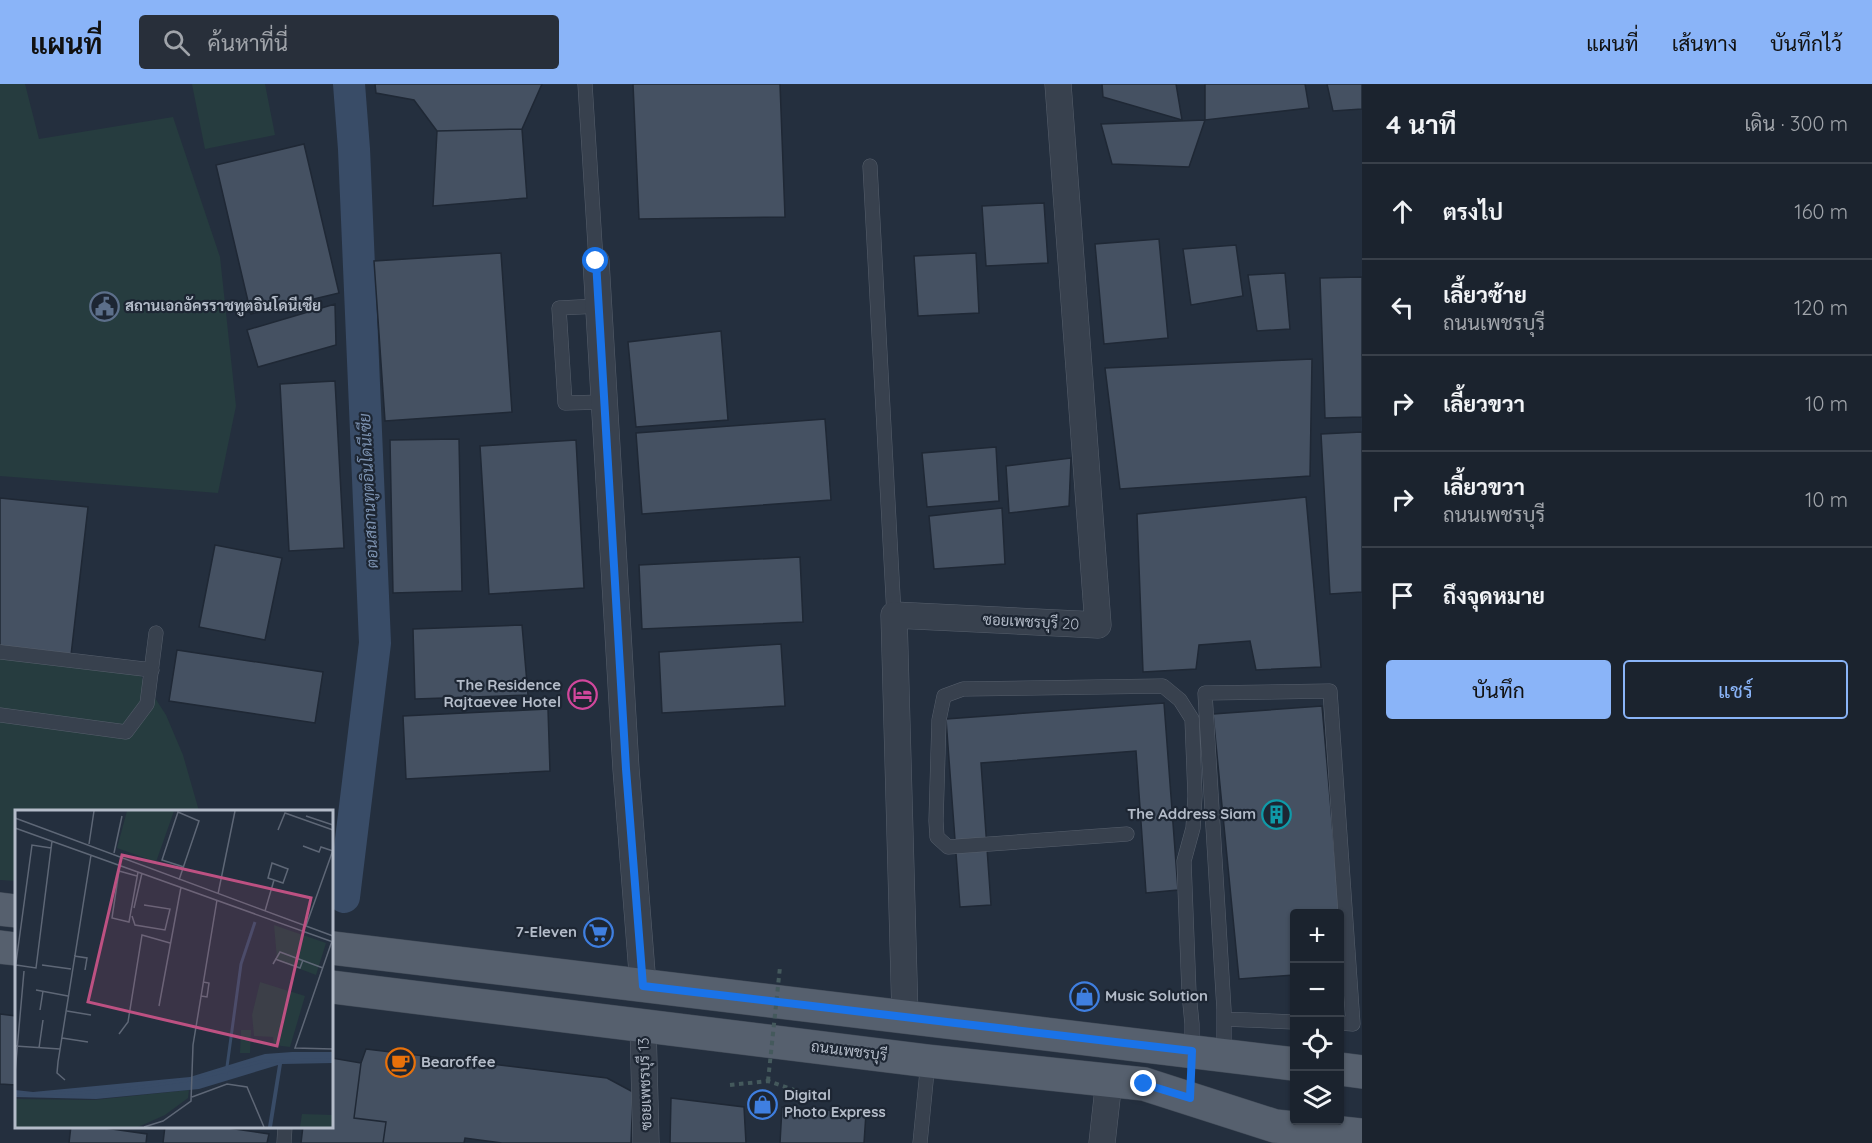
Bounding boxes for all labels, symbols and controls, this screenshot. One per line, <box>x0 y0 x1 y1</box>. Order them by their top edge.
search box <box>139 15 559 69</box>
text: แผนที่ <box>30 26 103 61</box>
icon: search <box>160 26 193 59</box>
text: ค้นหาที่นี่ <box>208 29 288 57</box>
text: แผนที่ <box>1586 30 1639 56</box>
text: เส้นทาง <box>1672 30 1737 56</box>
text: บันทึกไว้ <box>1770 30 1842 56</box>
text: 4 นาที <box>1386 108 1456 141</box>
text: เดิน · 300 m <box>1744 111 1848 136</box>
icon: ahead <box>1386 195 1419 228</box>
text: ตรงไป <box>1443 198 1503 226</box>
text: 160 m <box>1794 199 1848 224</box>
route start <box>582 247 608 273</box>
text: เลี้ยวซ้าย <box>1443 281 1527 309</box>
public building icon: สถานเอกอัครราชทูตอินโดนีเซีย <box>88 290 120 322</box>
icon: left <box>1386 291 1419 324</box>
place label: สถานเอกอัครราชทูตอินโดนีเซีย <box>125 295 321 317</box>
text: 120 m <box>1794 295 1848 320</box>
text: ถนนเพชรบุรี <box>1443 310 1545 335</box>
icon: right <box>1386 387 1419 420</box>
text: เลี้ยวขวา <box>1443 390 1525 418</box>
text: 10 m <box>1805 391 1848 416</box>
water label: ตอนสถานทูตอินโดนีเซีย <box>353 413 384 569</box>
text: เลี้ยวขวา <box>1443 473 1525 501</box>
icon: right <box>1386 483 1419 516</box>
text: 10 m <box>1805 487 1848 512</box>
text: ถนนเพชรบุรี <box>1443 502 1545 527</box>
icon: arrive <box>1386 579 1419 612</box>
text: ถึงจุดหมาย <box>1443 582 1545 610</box>
street label: ซอยเพชรบุรี 20 <box>982 609 1080 636</box>
button: บันทึก <box>1386 660 1611 719</box>
button: แชร์ <box>1623 660 1848 719</box>
place label: The Residence Rajtaevee Hotel <box>443 675 561 711</box>
hotel icon: The Residence Rajtaevee Hotel <box>566 678 598 710</box>
building icon: The Address Siam <box>1261 798 1293 830</box>
place label: The Address Siam <box>1127 804 1256 823</box>
inset map <box>15 810 333 1128</box>
map controls <box>1290 909 1344 1125</box>
button: + <box>1290 909 1344 963</box>
supermarket icon: 7-Eleven <box>582 916 614 948</box>
place label: 7-Eleven <box>515 922 577 941</box>
button: − <box>1290 963 1344 1017</box>
shop icon: Music Solution <box>1068 980 1100 1012</box>
place label: Music Solution <box>1105 986 1208 1005</box>
button: locate <box>1290 1017 1344 1071</box>
street label: ถนนเพชรบุรี <box>810 1036 888 1067</box>
street label: ซอยเพชรบุรี 13 <box>633 1037 658 1131</box>
cafe icon: Bearoffee <box>384 1046 416 1078</box>
place label: Bearoffee <box>421 1052 496 1071</box>
route end <box>1130 1070 1156 1096</box>
button: layers <box>1290 1071 1344 1125</box>
place label: Digital Photo Express <box>784 1085 886 1121</box>
shop icon: Digital Photo Express <box>747 1088 779 1120</box>

